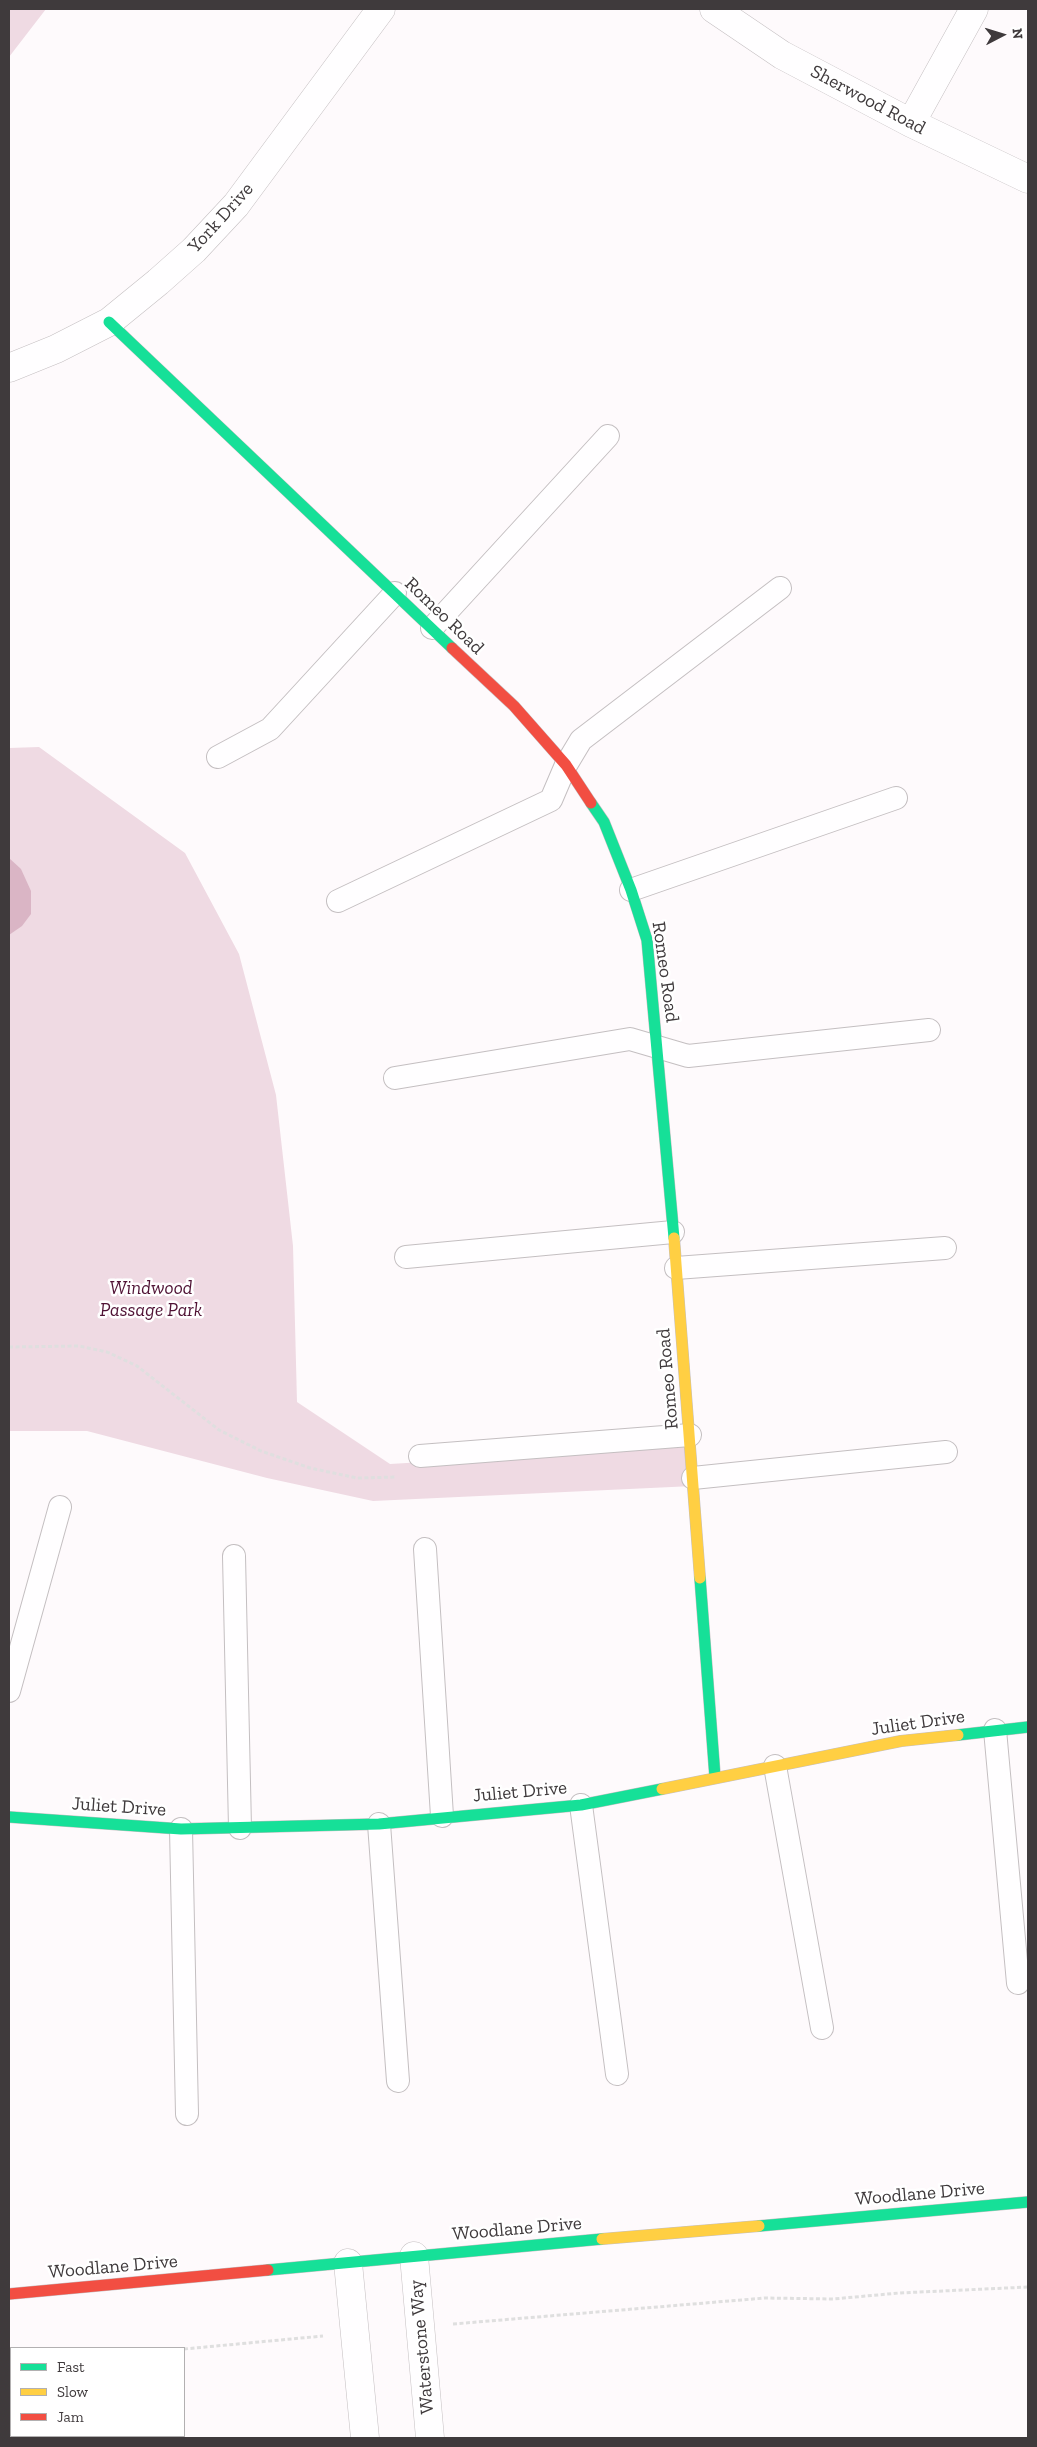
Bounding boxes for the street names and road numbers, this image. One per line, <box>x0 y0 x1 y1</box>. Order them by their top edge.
street label: Sherwood Road <box>807 60 929 140</box>
street label: York Drive <box>184 178 258 258</box>
street label: Romeo Road <box>400 573 488 659</box>
street label: Romeo Road <box>647 920 683 1024</box>
street label: Romeo Road <box>652 1327 684 1431</box>
street label: Juliet Drive <box>870 1705 966 1741</box>
street label: Juliet Drive <box>472 1777 568 1807</box>
street label: Juliet Drive <box>71 1792 167 1822</box>
street label: Woodlane Drive <box>854 2177 986 2211</box>
street label: Woodlane Drive <box>451 2212 583 2246</box>
street label: Woodlane Drive <box>47 2250 179 2284</box>
street label: Waterstone Way <box>405 2279 439 2415</box>

